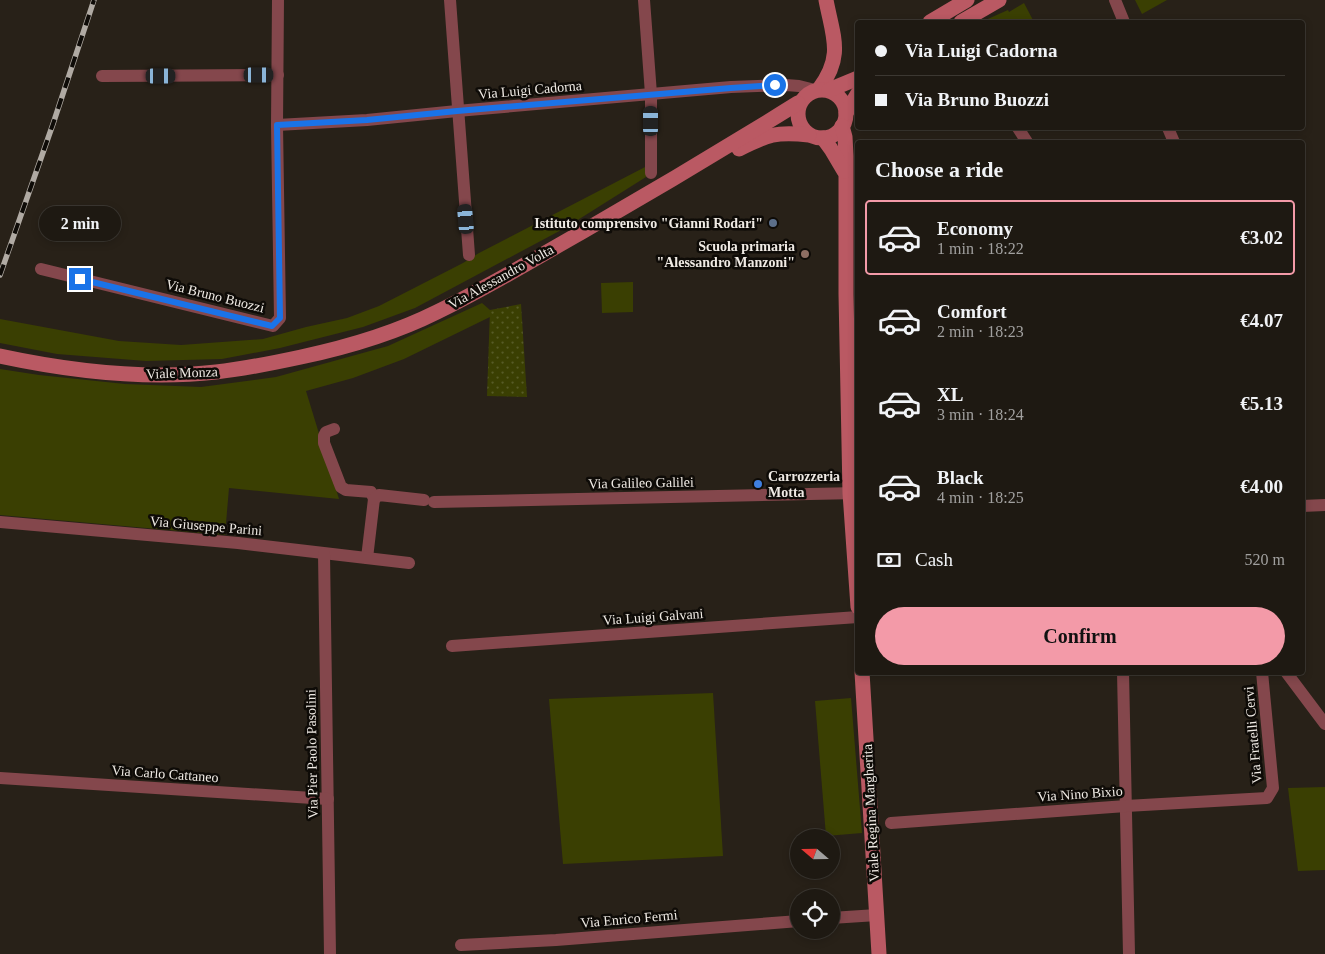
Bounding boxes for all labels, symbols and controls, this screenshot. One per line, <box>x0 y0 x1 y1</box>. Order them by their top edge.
text: Via Luigi Cadorna <box>905 40 1057 61</box>
car <box>244 68 274 83</box>
car <box>146 69 176 84</box>
route start <box>764 74 786 96</box>
street label: Via Luigi Cadorna <box>477 78 583 102</box>
text: Via Bruno Buozzi <box>905 89 1049 110</box>
car <box>643 106 658 136</box>
text: Choose a ride <box>875 157 1003 182</box>
car <box>457 203 474 235</box>
callout: 2 min <box>39 206 121 242</box>
text: 2 min <box>61 215 99 232</box>
icon: car <box>877 215 922 260</box>
place label: Istituto comprensivo "Gianni Rodari" <box>534 216 763 231</box>
marker: Istituto comprensivo "Gianni Rodari" <box>767 217 779 229</box>
text: Economy <box>937 218 1013 239</box>
text: €3.02 <box>1240 227 1283 248</box>
place label: Scuola primaria "Alessandro Manzoni" <box>656 239 795 270</box>
text: 1 min · 18:22 <box>937 240 1024 257</box>
street label: Via Alessandro Volta <box>446 242 557 312</box>
marker: Scuola primaria "Alessandro Manzoni" <box>799 248 811 260</box>
route end <box>69 268 91 290</box>
street label: Via Bruno Buozzi <box>164 277 266 316</box>
icon: car <box>877 298 922 343</box>
text: Comfort <box>937 301 1007 322</box>
text: €4.07 <box>1240 310 1283 331</box>
text: 2 min · 18:23 <box>937 323 1024 340</box>
street label: Viale Monza <box>146 364 219 382</box>
icon: car <box>877 381 922 426</box>
text: XL <box>937 384 963 405</box>
text: €5.13 <box>1240 393 1283 414</box>
text: 3 min · 18:24 <box>937 406 1024 423</box>
icon: car <box>877 464 922 509</box>
text: Black <box>937 467 983 488</box>
place label: Carrozzeria Motta <box>768 469 840 500</box>
street label: Via Galileo Galilei <box>588 475 694 491</box>
text: €4.00 <box>1240 476 1283 497</box>
marker: Carrozzeria Motta <box>752 478 764 490</box>
text: 4 min · 18:25 <box>937 489 1024 506</box>
street label: Via Giuseppe Parini <box>149 514 263 538</box>
icon: cash <box>875 546 903 574</box>
text: Cash <box>915 549 953 570</box>
text: 520 m <box>1245 551 1285 568</box>
street label: Via Luigi Galvani <box>602 606 704 628</box>
button: Confirm <box>875 607 1285 665</box>
street label: Via Fratelli Cervi <box>1241 685 1265 784</box>
street label: Via Pier Paolo Pasolini <box>303 689 321 819</box>
street label: Viale Regina Margherita <box>860 743 882 882</box>
street label: Via Carlo Cattaneo <box>111 763 219 785</box>
street label: Via Nino Bixio <box>1037 784 1123 804</box>
north arrow <box>790 829 840 879</box>
map controls <box>790 829 840 939</box>
button: locate <box>790 889 840 939</box>
street label: Via Enrico Fermi <box>580 907 678 931</box>

